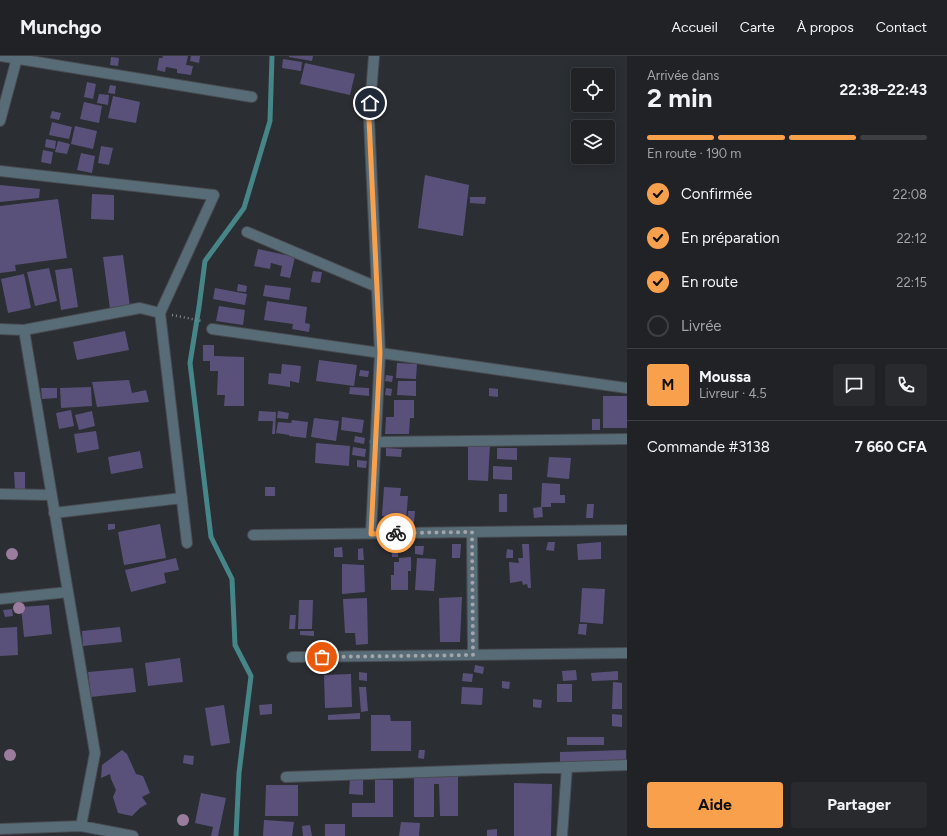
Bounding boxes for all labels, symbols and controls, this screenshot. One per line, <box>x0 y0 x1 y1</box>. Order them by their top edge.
text: Munchgo <box>20 16 102 39</box>
text: Accueil <box>672 19 718 36</box>
text: Carte <box>740 19 775 36</box>
text: À propos <box>797 19 854 36</box>
text: Contact <box>876 19 927 36</box>
map controls <box>571 68 615 164</box>
button: locate <box>571 68 615 112</box>
text: Arrivée dans <box>647 68 719 83</box>
text: 22:38–22:43 <box>840 81 927 99</box>
text: 2 min <box>647 82 713 114</box>
pin <box>353 86 387 120</box>
icon: home <box>359 92 381 114</box>
button: layers <box>571 120 615 164</box>
text: En route · 190 m <box>647 146 741 161</box>
icon: check <box>647 183 669 205</box>
text: Confirmée <box>681 185 752 203</box>
text: 22:08 <box>893 187 927 202</box>
icon: check <box>647 227 669 249</box>
text: En préparation <box>681 229 780 247</box>
text: 22:12 <box>897 231 927 246</box>
icon: check <box>647 271 669 293</box>
text: En route <box>681 273 738 291</box>
text: 22:15 <box>896 275 927 290</box>
text: Livrée <box>681 317 722 335</box>
button: chat <box>833 364 875 406</box>
button: phone <box>885 364 927 406</box>
text: Moussa <box>699 368 751 386</box>
text: M <box>662 376 674 394</box>
text: Livreur · 4.5 <box>699 386 767 401</box>
text: Commande #3138 <box>647 438 770 456</box>
text: 7 660 CFA <box>855 438 927 456</box>
courier <box>376 513 416 553</box>
icon: bike <box>385 522 407 544</box>
pin <box>305 640 339 674</box>
icon: bag <box>311 646 333 668</box>
button: Aide <box>647 782 783 828</box>
button: Partager <box>791 782 927 828</box>

